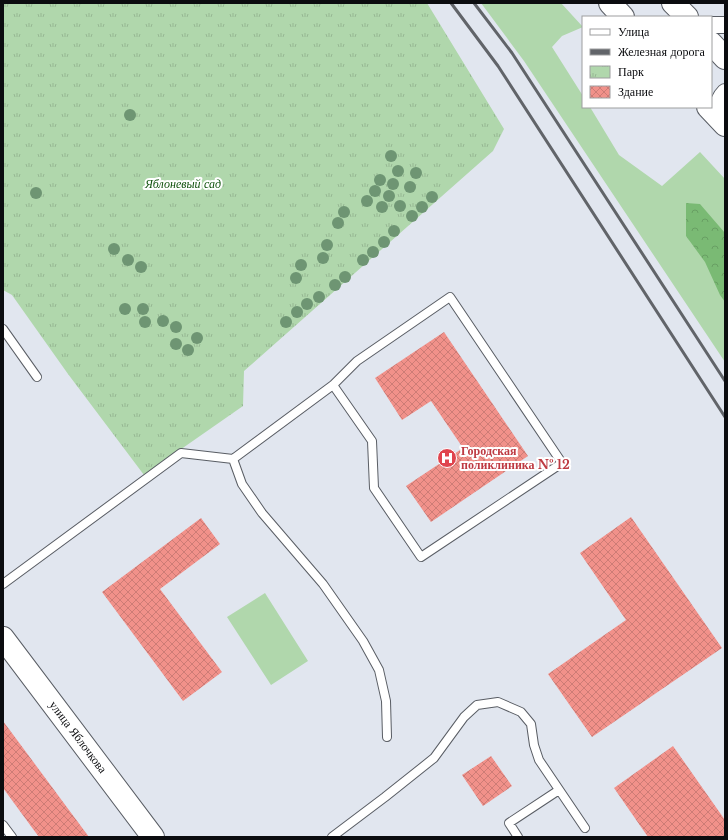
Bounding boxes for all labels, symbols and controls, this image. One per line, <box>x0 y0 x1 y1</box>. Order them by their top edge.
legend <box>582 16 712 108</box>
text: Улица <box>618 24 650 39</box>
text: Железная дорога <box>618 44 705 59</box>
text: Парк <box>618 64 644 79</box>
text: Здание <box>618 84 653 99</box>
park label: Яблоневый сад <box>144 176 221 191</box>
place label: Городская поликлиника № 12 <box>461 443 570 472</box>
hospital icon: Городская поликлиника № 12 <box>436 447 458 469</box>
street label: улица Яблочкова <box>46 698 111 776</box>

